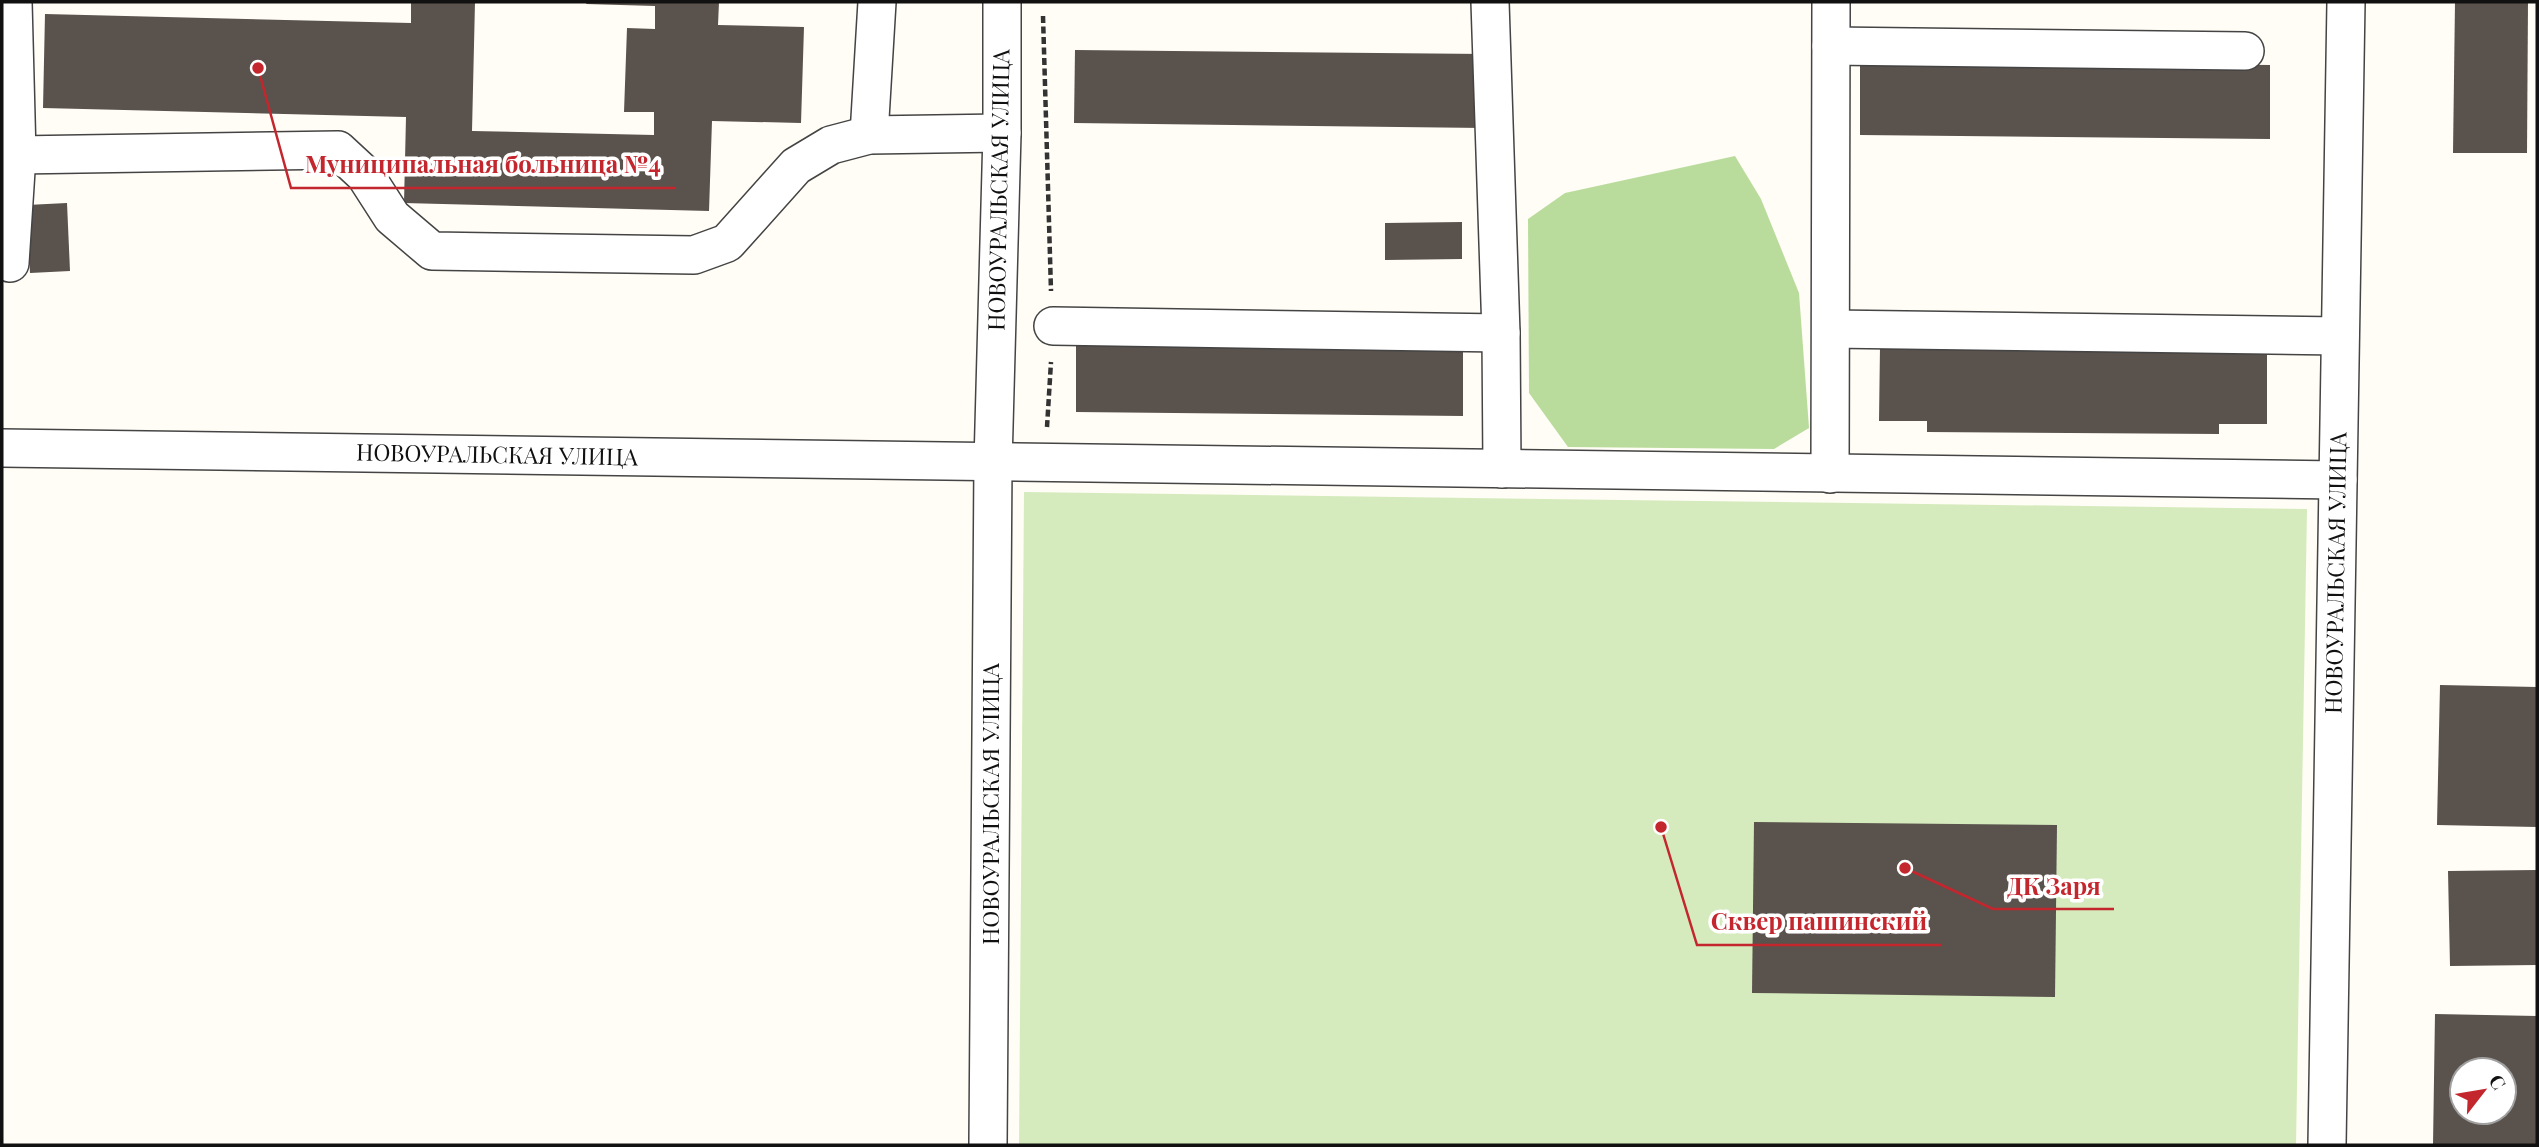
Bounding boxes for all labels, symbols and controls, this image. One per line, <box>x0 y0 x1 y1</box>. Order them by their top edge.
street label: НОВОУРАЛЬСКАЯ УЛИЦА <box>980 48 1015 331</box>
callout: Муниципальная больница №4 <box>291 143 675 188</box>
text: Муниципальная больница №4 <box>305 147 661 179</box>
street label: НОВОУРАЛЬСКАЯ УЛИЦА <box>2317 431 2352 714</box>
street label: НОВОУРАЛЬСКАЯ УЛИЦА <box>356 436 639 471</box>
street label: НОВОУРАЛЬСКАЯ УЛИЦА <box>974 663 1005 945</box>
callout: ДК Заря <box>1993 864 2114 909</box>
text: ДК Заря <box>2007 869 2101 901</box>
callout: Сквер пашинский <box>1697 900 1941 945</box>
text: Сквер пашинский <box>1711 904 1928 936</box>
north arrow <box>2448 1056 2518 1126</box>
text: С <box>2484 1069 2513 1094</box>

